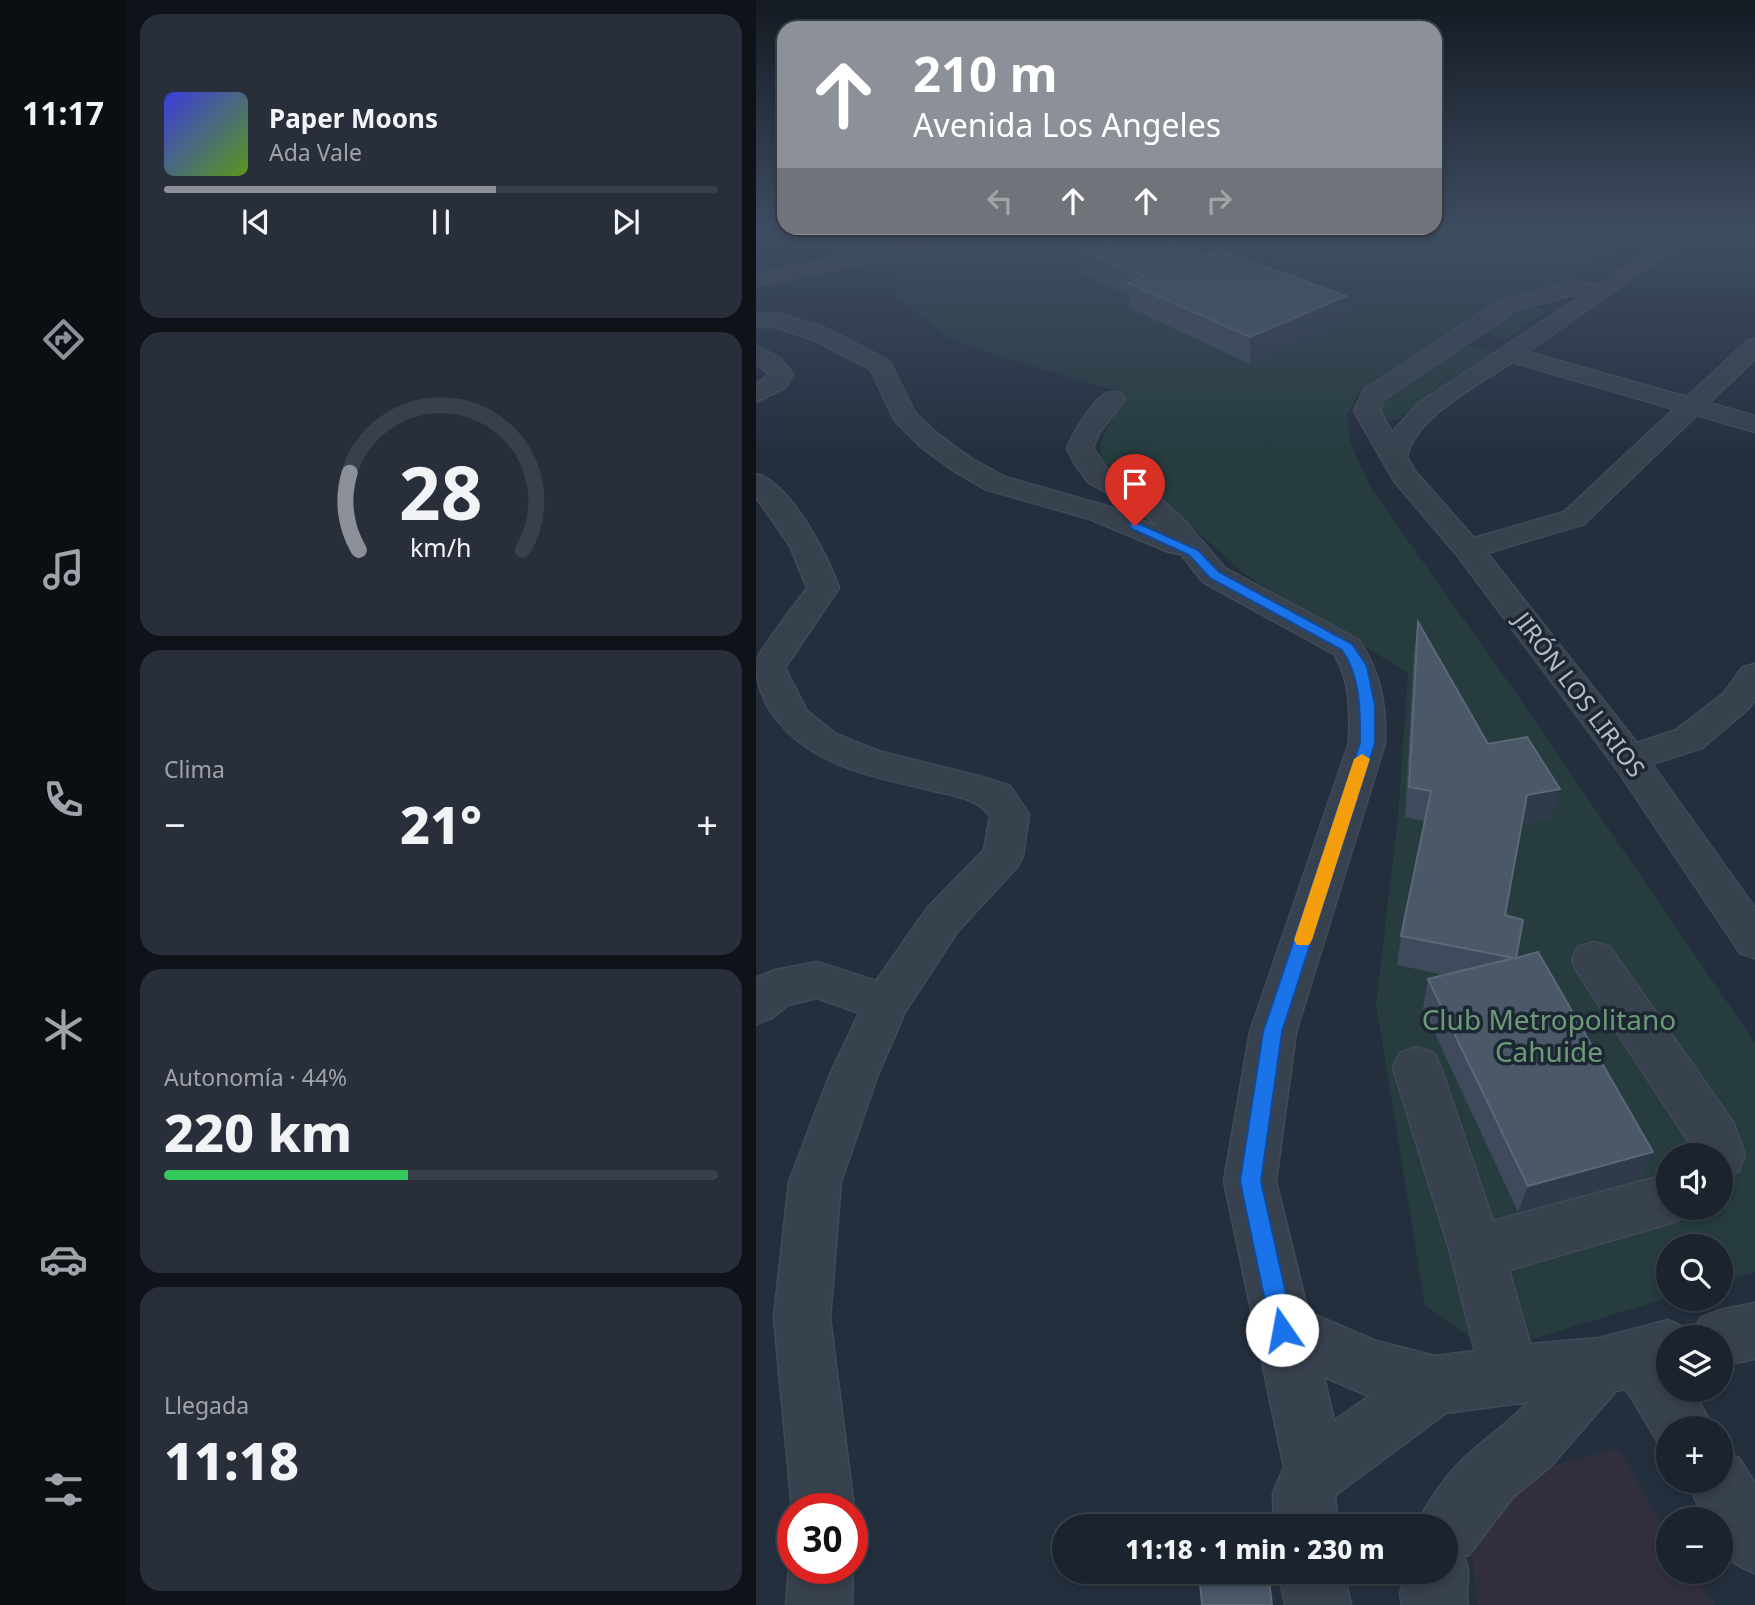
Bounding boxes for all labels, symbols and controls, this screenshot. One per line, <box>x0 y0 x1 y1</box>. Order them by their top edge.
text: 210 m <box>913 40 1058 106</box>
icon: ahead <box>798 49 889 140</box>
text: 11:17 <box>22 91 104 134</box>
text: Paper Moons <box>269 100 438 136</box>
text: Avenida Los Angeles <box>913 103 1221 146</box>
text: Ada Vale <box>269 136 362 168</box>
icon: left <box>981 182 1019 220</box>
icon: ahead <box>1054 182 1092 220</box>
icon: ahead <box>1127 182 1165 220</box>
icon: right <box>1200 182 1238 220</box>
icon: previous <box>237 203 275 241</box>
icon: pause <box>422 203 460 241</box>
icon: next <box>607 203 645 241</box>
icon: directions <box>39 315 88 364</box>
text: 28 <box>399 443 483 542</box>
pin <box>1105 454 1165 526</box>
icon: arrive <box>1116 465 1154 503</box>
text: km/h <box>410 530 472 564</box>
icon: music <box>39 545 88 594</box>
street label: JIRÓN LOS LIRIOS <box>1506 603 1653 783</box>
text: Clima <box>164 753 225 785</box>
icon: phone <box>39 775 88 824</box>
text: 21° <box>400 788 482 859</box>
text: − <box>164 798 186 850</box>
text: + <box>696 798 718 850</box>
park label: Club Metropolitano Cahuide <box>1422 1000 1676 1070</box>
icon: climate <box>39 1005 88 1054</box>
text: Autonomía · 44% <box>164 1061 347 1093</box>
text: 220 km <box>164 1096 352 1167</box>
map controls <box>1656 1143 1733 1584</box>
button: sound <box>1656 1143 1733 1220</box>
button: search <box>1656 1234 1733 1311</box>
icon: car <box>39 1235 88 1284</box>
position arrow <box>1245 1293 1319 1367</box>
button: layers <box>1656 1325 1733 1402</box>
text: Llegada <box>164 1389 249 1421</box>
button: + <box>1656 1416 1733 1493</box>
text: 11:18 <box>164 1424 299 1495</box>
icon: filters <box>39 1465 88 1514</box>
speed limit sign: 30 <box>777 1493 868 1584</box>
button: − <box>1656 1507 1733 1584</box>
text: 11:18 · 1 min · 230 m <box>1125 1531 1385 1567</box>

